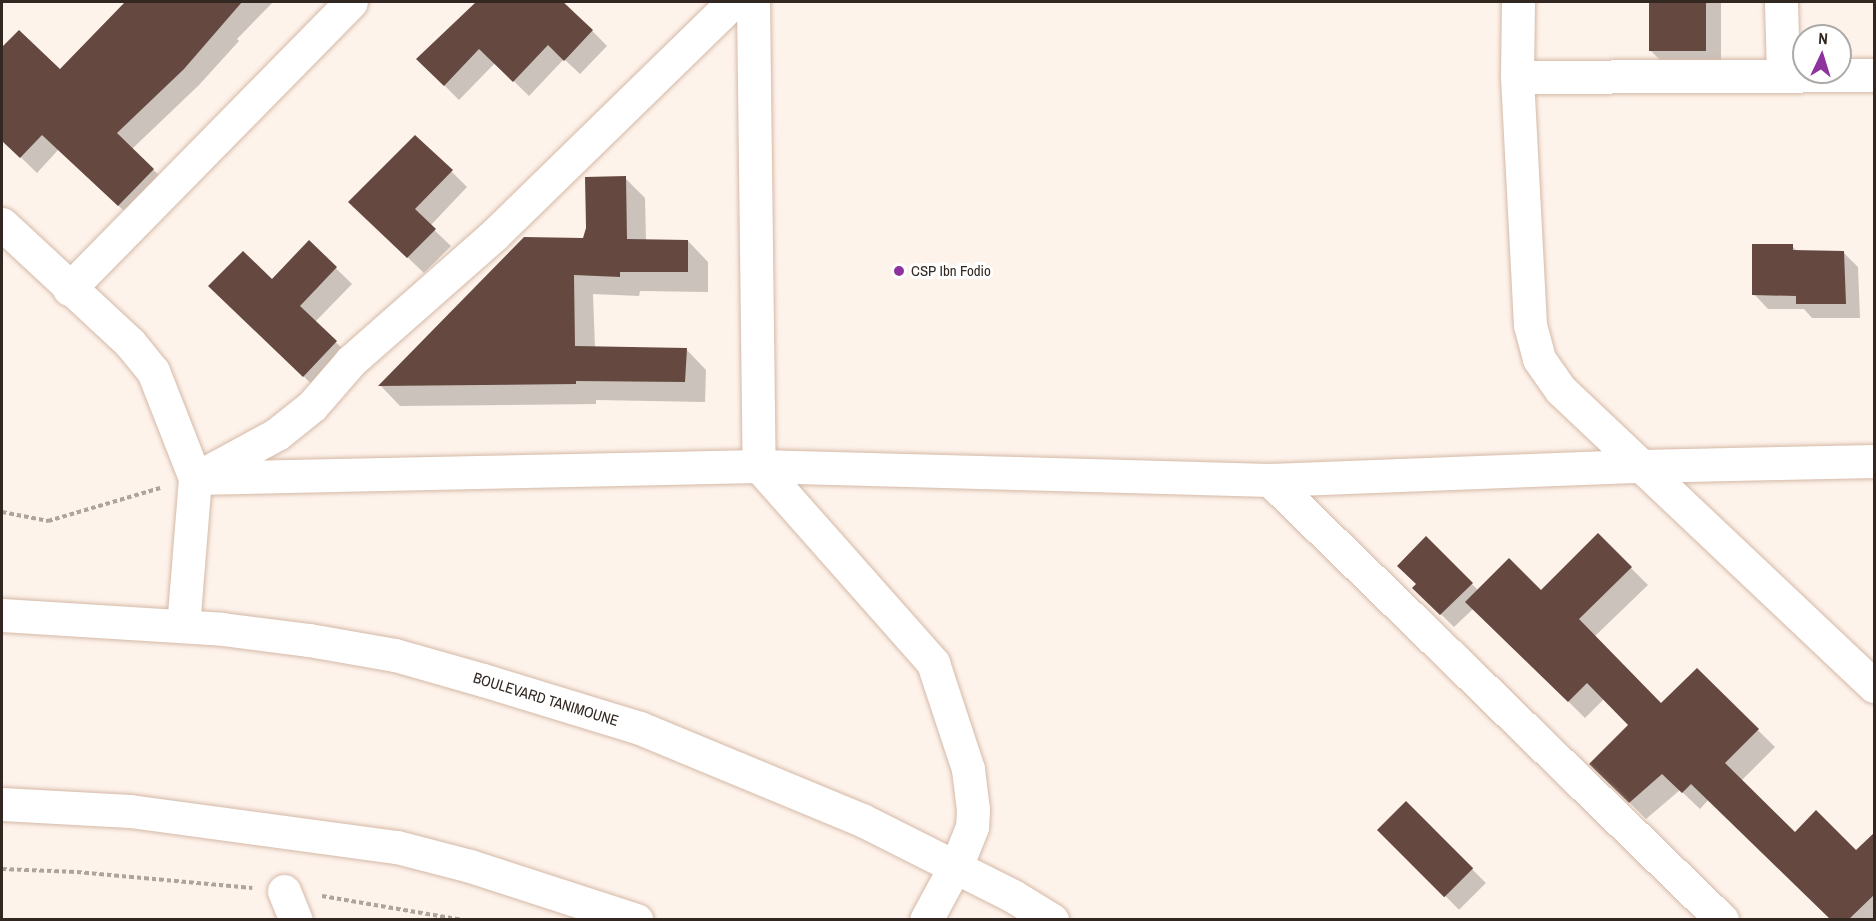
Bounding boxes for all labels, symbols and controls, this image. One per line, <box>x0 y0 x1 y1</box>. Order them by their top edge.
north arrow <box>1792 24 1852 84</box>
text: N <box>1818 27 1829 49</box>
place label: CSP Ibn Fodio <box>911 262 991 280</box>
marker: CSP Ibn Fodio <box>892 264 906 278</box>
street label: BOULEVARD TANIMOUNE <box>471 668 621 730</box>

